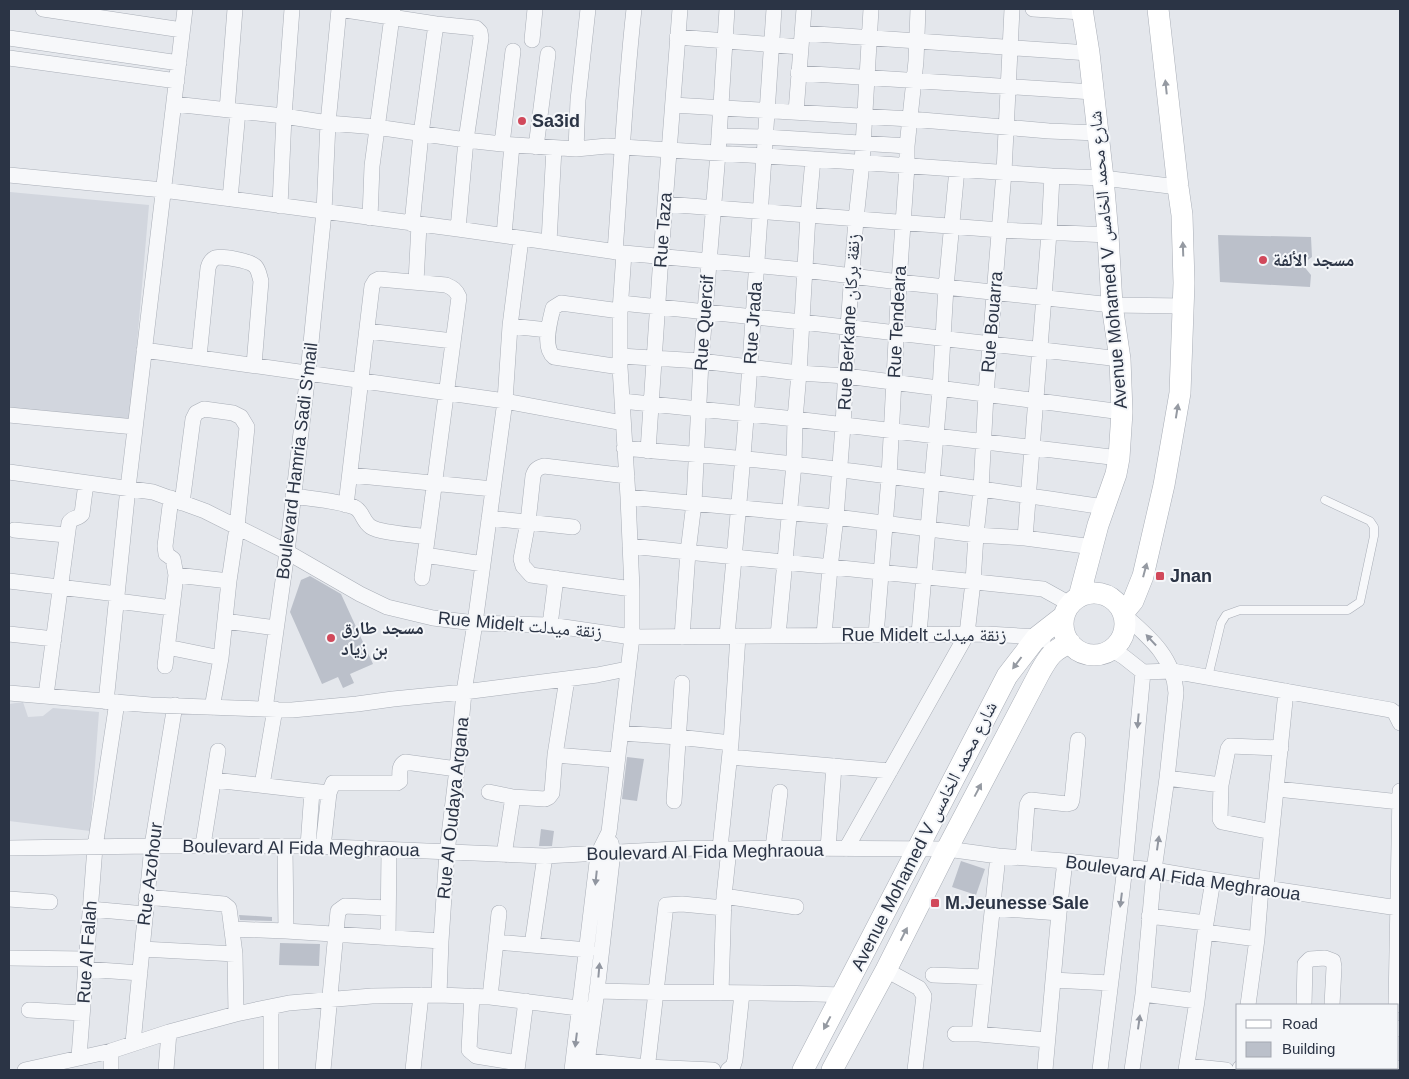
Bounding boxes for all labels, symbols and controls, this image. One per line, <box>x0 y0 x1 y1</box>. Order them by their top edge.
one-way arrow <box>1162 79 1170 95</box>
street label: Avenue Mohamed V شارع محمد الخامس <box>1085 110 1132 410</box>
place label: Sa3id <box>532 111 580 131</box>
marker: Sa3id <box>516 115 528 127</box>
street label: Rue Taza <box>650 191 676 268</box>
street label: Rue Berkane زنقة بركان <box>834 233 865 411</box>
one-way arrow <box>1179 241 1187 257</box>
place label: مسجد الألفة <box>1273 250 1354 270</box>
marker: مسجد الألفة <box>1257 254 1269 266</box>
street label: Rue Tendeara <box>884 264 910 379</box>
street label: Rue Bouarra <box>978 269 1006 374</box>
street label: Rue Quercif <box>691 273 717 372</box>
street label: Rue Jrada <box>740 280 766 365</box>
street label: Boulevard Hamria Sadi S'mail <box>273 341 321 581</box>
one-way arrow <box>1173 403 1181 419</box>
one-way arrow <box>1141 563 1149 578</box>
place label: Jnan <box>1170 566 1212 586</box>
marker: Jnan <box>1154 570 1166 582</box>
street label: Rue Midelt زنقة ميدلت <box>437 608 603 642</box>
place label: مسجد طارق بن زياد <box>341 618 424 660</box>
street label: Rue Midelt زنقة ميدلت <box>842 625 1006 645</box>
marker: مسجد طارق بن زياد <box>325 632 337 644</box>
one-way arrow <box>1145 635 1157 647</box>
one-way arrow <box>1012 656 1023 669</box>
street label: Avenue Mohamed V شارع محمد الخامس <box>847 698 1002 974</box>
one-way arrow <box>1134 713 1142 729</box>
street label: Rue Al Oudaya Argana <box>433 715 473 900</box>
one-way arrow <box>974 782 982 797</box>
street label: Rue Azohour <box>134 821 166 927</box>
one-way arrow <box>1154 835 1162 851</box>
street label: Boulevard Al Fida Meghraoua <box>182 836 421 860</box>
street label: Boulevard Al Fida Meghraoua <box>586 840 825 864</box>
street label: Boulevard Al Fida Meghraoua <box>1064 852 1303 905</box>
one-way arrow <box>592 871 600 887</box>
one-way arrow <box>1117 892 1125 908</box>
place label: M.Jeunesse Sale <box>945 893 1089 913</box>
marker: M.Jeunesse Sale <box>929 897 941 909</box>
street label: Rue Al Falah <box>73 900 101 1004</box>
one-way arrow <box>900 927 908 941</box>
one-way arrow <box>595 962 603 978</box>
legend <box>1236 1004 1399 1069</box>
one-way arrow <box>1135 1014 1143 1030</box>
text: Road <box>1282 1015 1318 1032</box>
one-way arrow <box>823 1016 831 1030</box>
one-way arrow <box>572 1032 580 1048</box>
text: Building <box>1282 1040 1335 1057</box>

